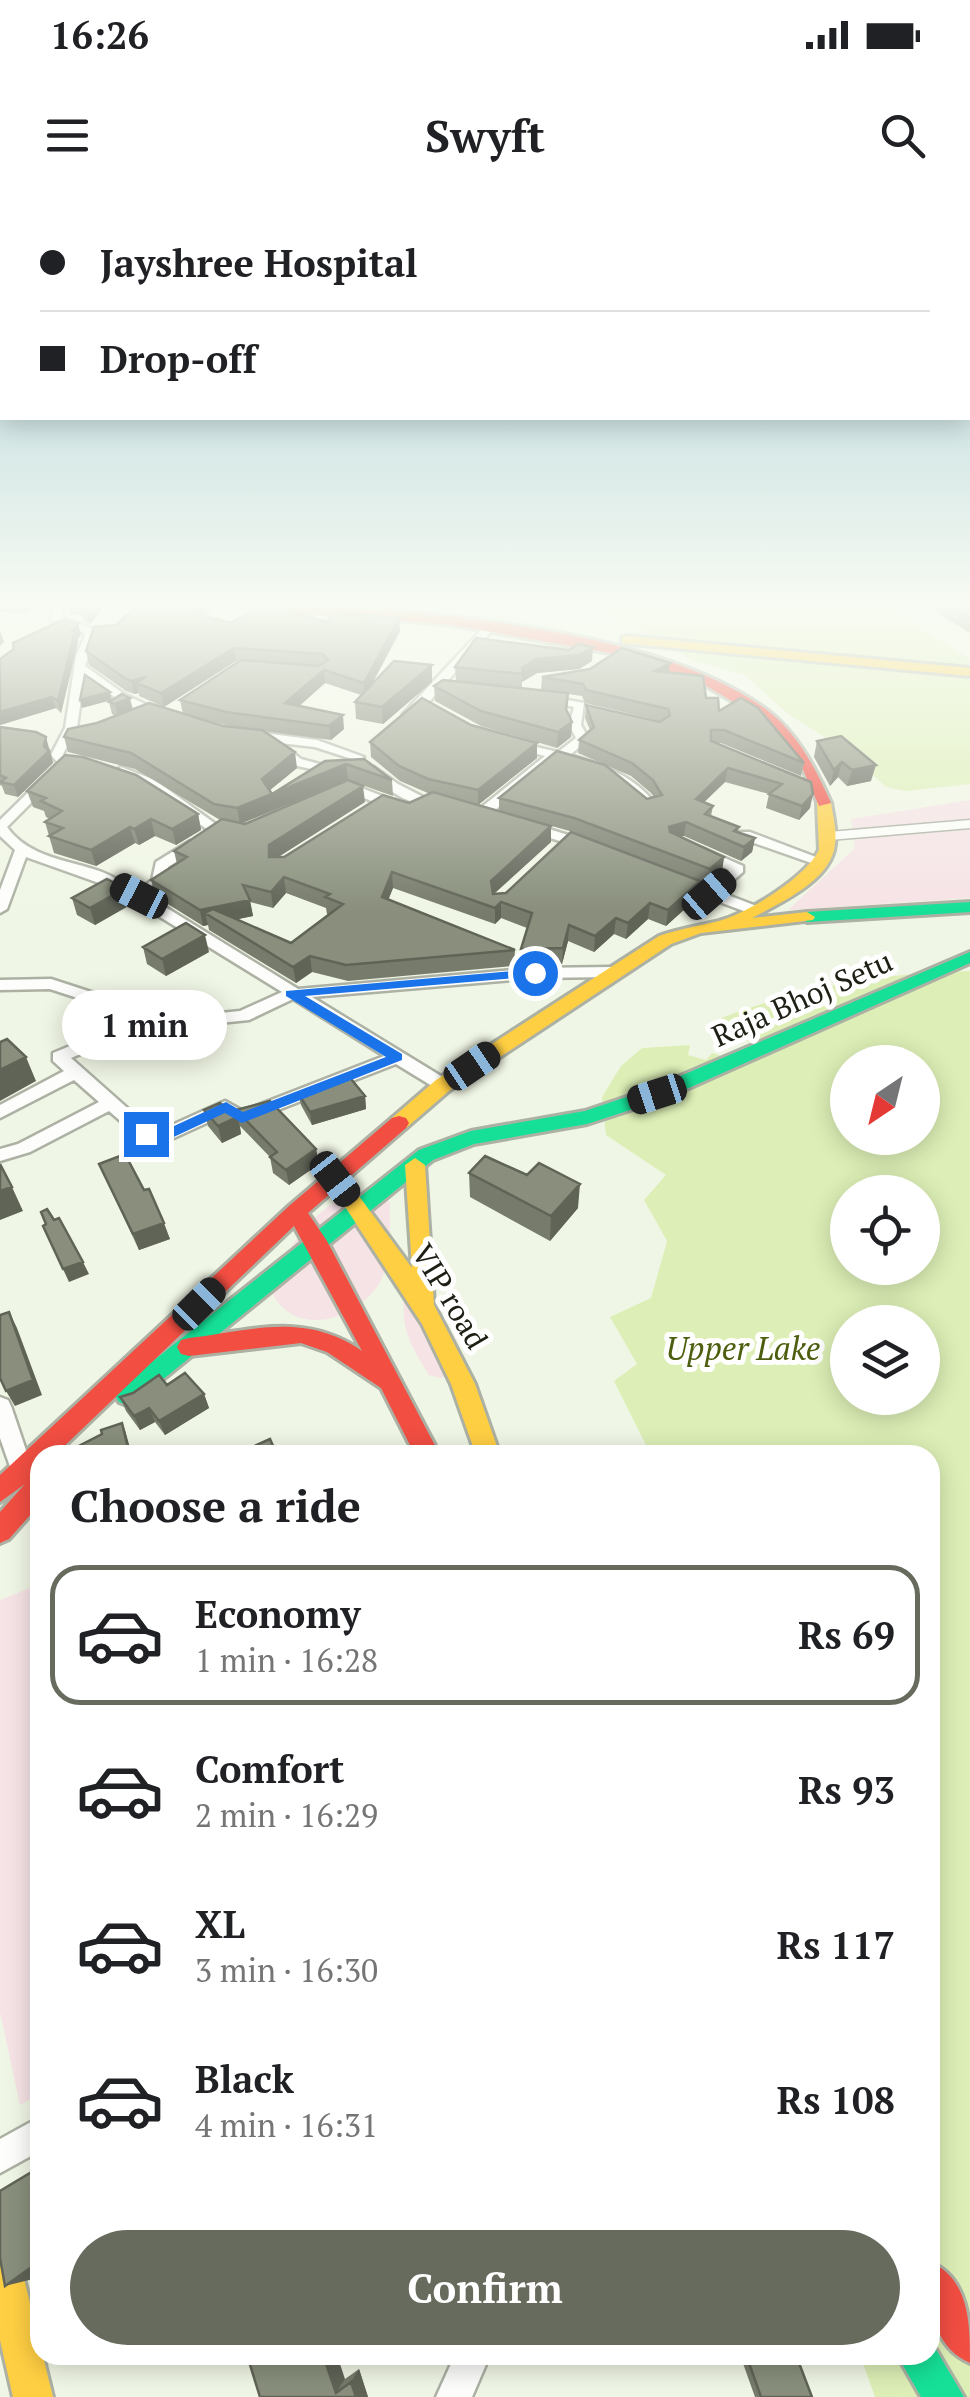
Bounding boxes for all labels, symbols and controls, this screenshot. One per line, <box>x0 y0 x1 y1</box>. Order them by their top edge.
text: 16:26 <box>50 10 149 60</box>
text: Swyft <box>425 105 545 165</box>
icon: menu <box>40 108 95 163</box>
icon: search <box>875 108 930 163</box>
text: Jayshree Hospital <box>100 238 418 288</box>
text: Drop-off <box>100 334 257 384</box>
car <box>677 863 741 925</box>
car <box>105 869 173 923</box>
street label: Raja Bhoj Setu <box>706 940 898 1056</box>
route start <box>513 951 558 996</box>
callout: 1 min <box>64 989 228 1059</box>
text: 1 min <box>101 1004 188 1046</box>
car <box>439 1037 505 1095</box>
north arrow <box>830 1045 940 1155</box>
map controls <box>830 1045 940 1415</box>
car <box>624 1070 690 1118</box>
route end <box>124 1112 169 1157</box>
car <box>305 1146 365 1212</box>
button: locate <box>830 1175 940 1285</box>
street label: VIP road <box>403 1236 497 1356</box>
car <box>167 1272 231 1336</box>
button: layers <box>830 1305 940 1415</box>
water label: Upper Lake <box>666 1327 820 1369</box>
text: Choose a ride <box>70 1475 361 1535</box>
text: Economy <box>195 1589 361 1639</box>
icon: car <box>75 1590 165 1680</box>
text: Rs 69 <box>798 1610 895 1660</box>
text: 1 min · 16:28 <box>195 1639 378 1681</box>
text: Comfort <box>195 1744 344 1794</box>
icon: car <box>75 1745 165 1835</box>
text: Rs 93 <box>798 1765 895 1815</box>
text: 2 min · 16:29 <box>195 1794 378 1836</box>
text: XL <box>195 1899 245 1949</box>
icon: car <box>75 1900 165 1990</box>
text: Rs 117 <box>777 1920 895 1970</box>
text: 3 min · 16:30 <box>195 1949 378 1991</box>
text: Black <box>195 2054 294 2104</box>
icon: car <box>75 2055 165 2145</box>
text: Rs 108 <box>777 2075 895 2125</box>
text: 4 min · 16:31 <box>195 2104 378 2146</box>
button: Confirm <box>70 2230 900 2345</box>

